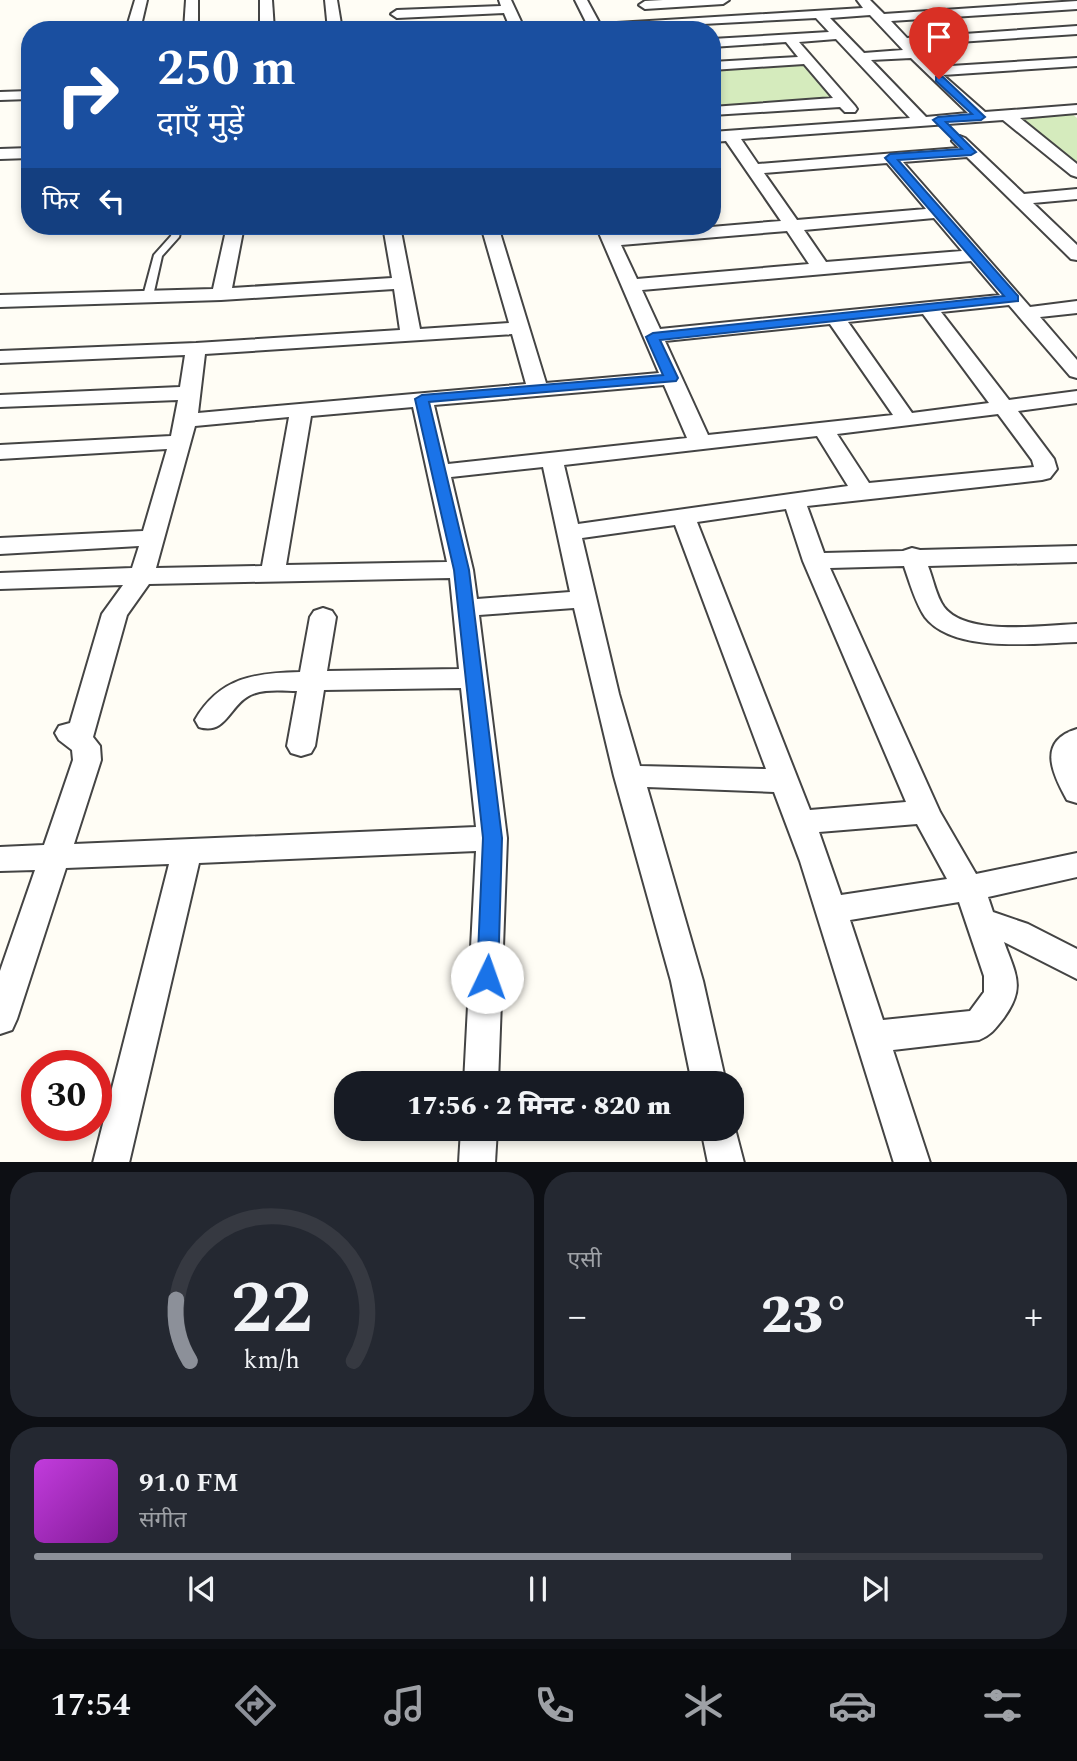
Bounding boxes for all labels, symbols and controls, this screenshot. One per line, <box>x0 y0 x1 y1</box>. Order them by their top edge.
pin <box>909 7 969 79</box>
icon: arrive <box>920 18 958 56</box>
text: 250 m <box>157 32 296 107</box>
icon: right <box>42 49 133 140</box>
text: दाएँ मुड़ें <box>157 100 244 149</box>
text: फिर <box>42 181 79 221</box>
icon: left <box>93 182 131 220</box>
position arrow <box>450 940 524 1014</box>
speed limit sign: 30 <box>21 1050 112 1141</box>
text: 17:56 · 2 मिनट · 820 m <box>407 1086 671 1126</box>
text: एसी <box>568 1243 602 1278</box>
text: 22 <box>231 1254 313 1365</box>
text: 23° <box>761 1277 849 1356</box>
text: − <box>568 1288 587 1346</box>
text: + <box>1024 1288 1043 1346</box>
text: km/h <box>244 1341 300 1379</box>
text: 91.0 FM <box>139 1463 239 1503</box>
text: संगीत <box>139 1503 187 1538</box>
icon: previous <box>183 1570 221 1608</box>
icon: pause <box>519 1570 557 1608</box>
icon: next <box>856 1570 894 1608</box>
text: 17:54 <box>50 1681 131 1730</box>
icon: directions <box>231 1681 280 1730</box>
icon: music <box>380 1681 429 1730</box>
icon: phone <box>530 1681 579 1730</box>
icon: climate <box>679 1681 728 1730</box>
icon: car <box>828 1681 877 1730</box>
icon: filters <box>978 1681 1027 1730</box>

